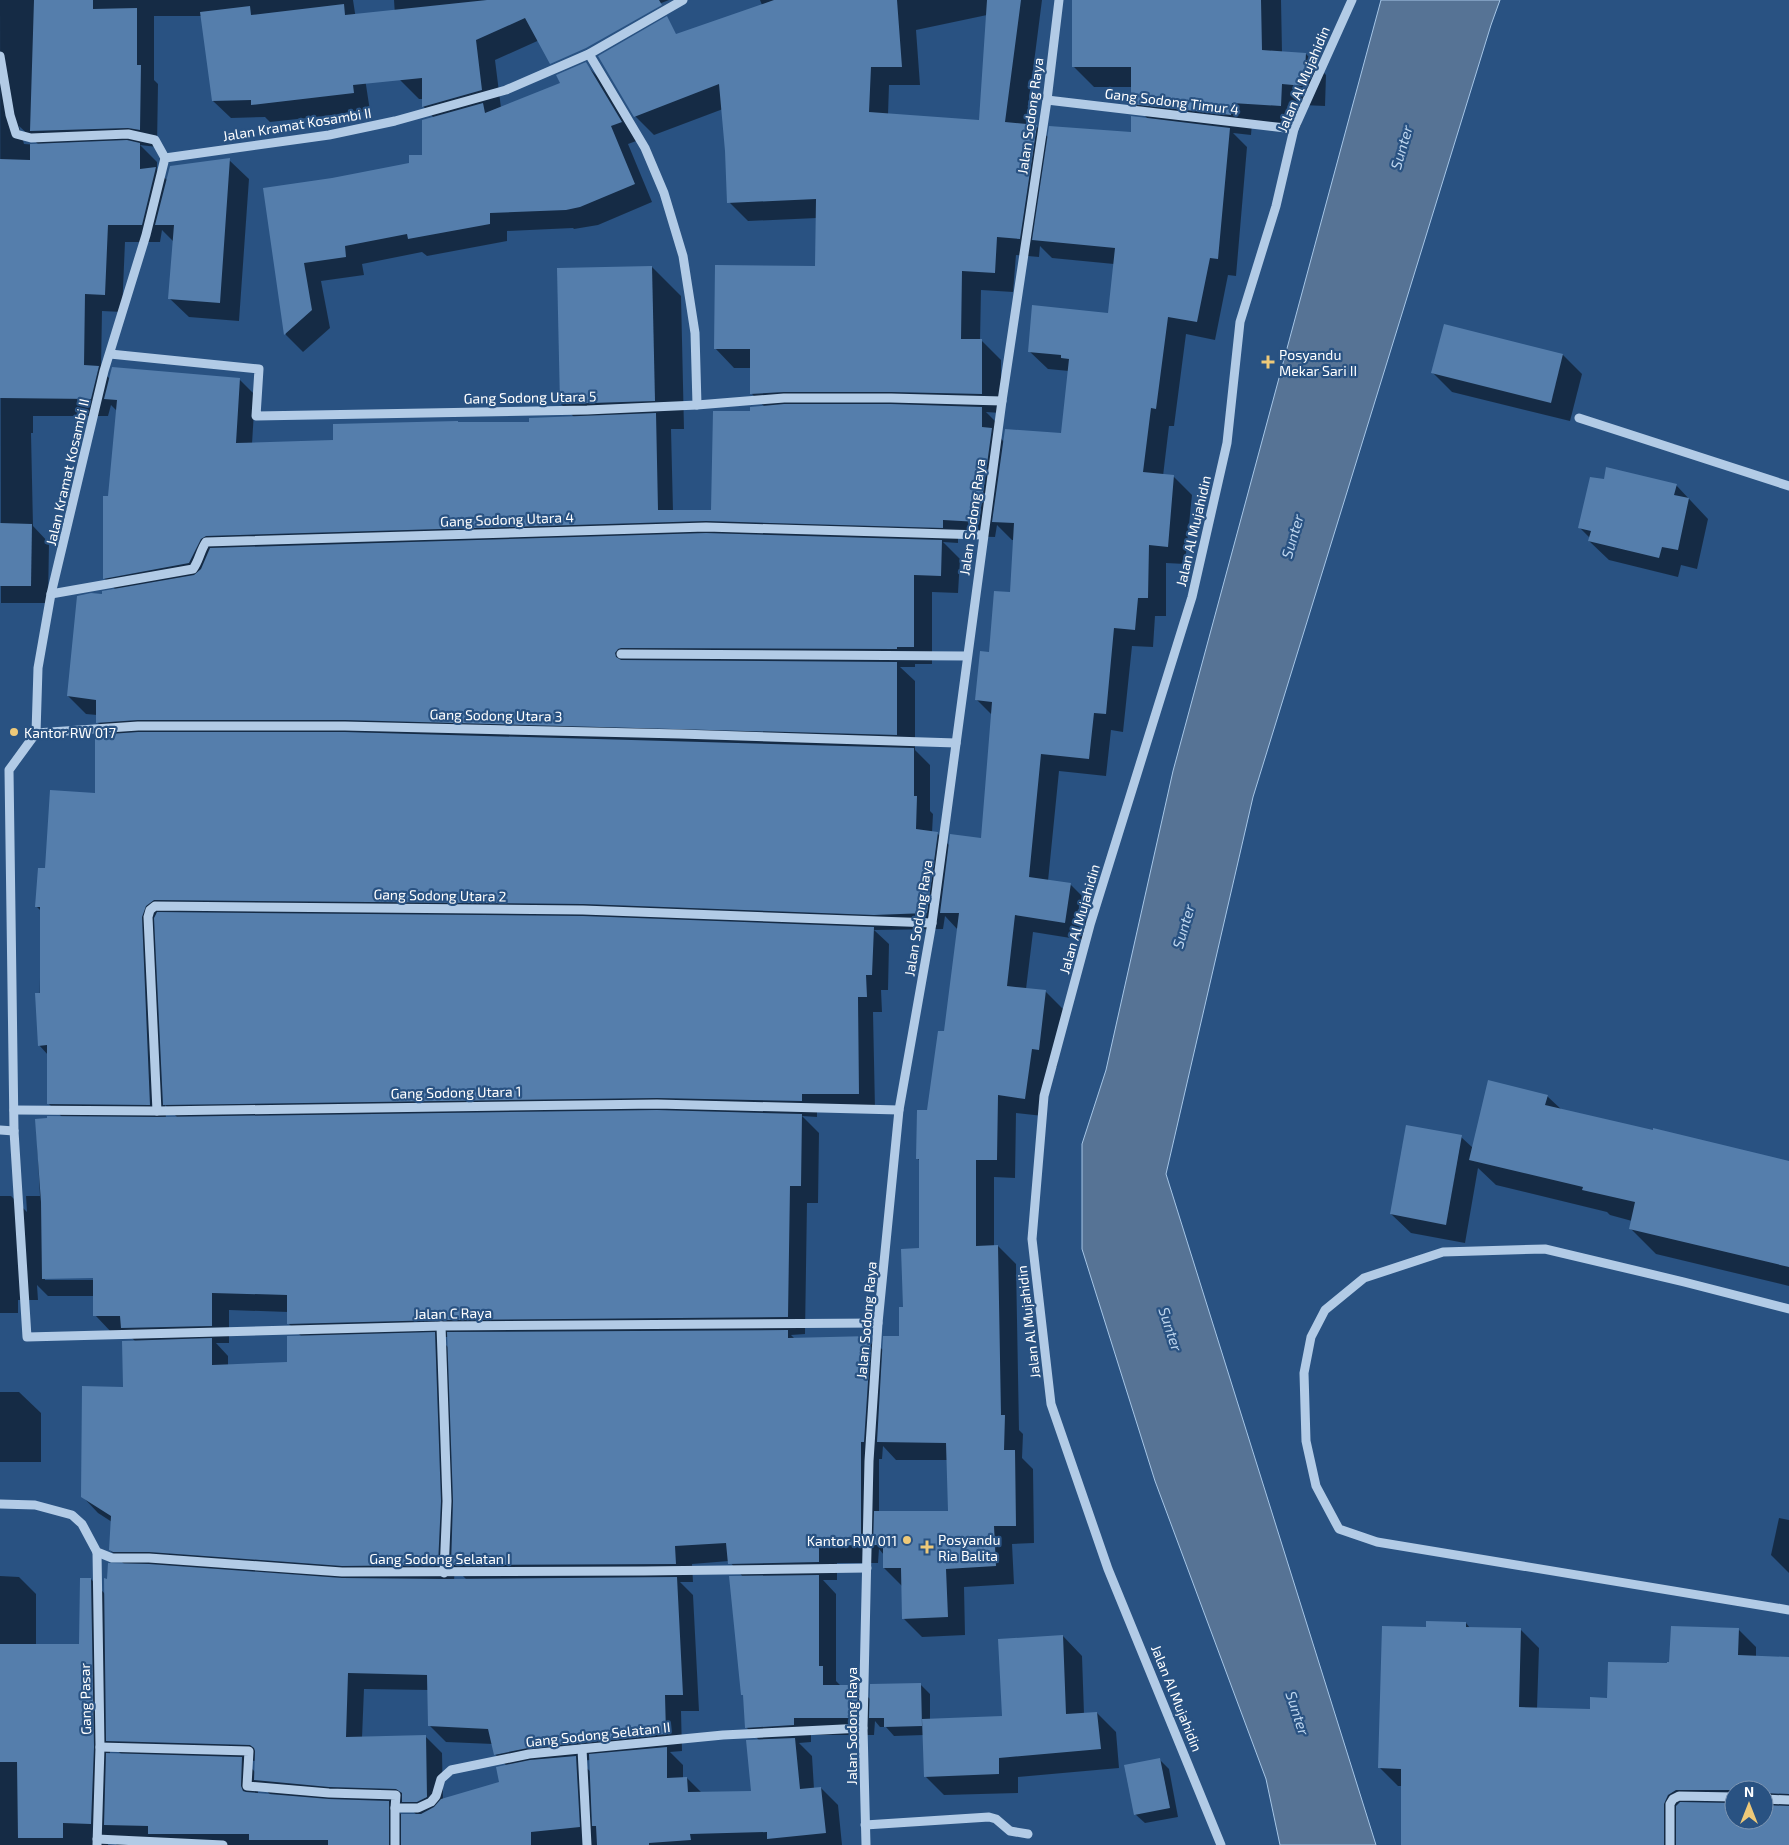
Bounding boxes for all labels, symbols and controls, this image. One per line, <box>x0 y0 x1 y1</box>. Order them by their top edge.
street label: Jalan Al Mujahidin <box>1273 23 1333 135</box>
street label: Jalan Sodong Raya <box>1013 57 1047 175</box>
street label: Gang Sodong Timur 4 <box>1104 84 1240 118</box>
street label: Jalan Kramat Kosambi II <box>221 104 373 144</box>
water label: Sunter <box>1386 122 1416 171</box>
place label: Posyandu Mekar Sari II <box>1279 346 1357 379</box>
marker: Posyandu Mekar Sari II <box>1261 355 1275 369</box>
street label: Gang Sodong Utara 5 <box>464 387 596 407</box>
street label: Jalan Kramat Kosambi II <box>42 397 92 547</box>
street label: Jalan Sodong Raya <box>955 458 989 576</box>
street label: Jalan Al Mujahidin <box>1172 474 1214 588</box>
street label: Gang Sodong Utara 4 <box>440 508 574 530</box>
water label: Sunter <box>1277 511 1307 560</box>
street label: Gang Sodong Utara 3 <box>429 705 563 725</box>
place label: Kantor RW 017 <box>24 724 116 741</box>
marker: Kantor RW 017 <box>8 726 20 738</box>
street label: Jalan Sodong Raya <box>900 859 936 977</box>
street label: Jalan Al Mujahidin <box>1055 862 1103 976</box>
street label: Gang Sodong Utara 2 <box>373 885 507 905</box>
water label: Sunter <box>1168 901 1198 950</box>
street label: Gang Sodong Utara 1 <box>390 1082 522 1102</box>
street label: Jalan Sodong Raya <box>852 1261 880 1379</box>
street label: Jalan Al Mujahidin <box>1013 1265 1043 1379</box>
street label: Jalan C Raya <box>414 1304 492 1322</box>
water label: Sunter <box>1155 1305 1187 1354</box>
place label: Posyandu Ria Balita <box>938 1531 1000 1564</box>
place label: Kantor RW 011 <box>807 1532 897 1549</box>
marker: Kantor RW 011 <box>901 1534 913 1546</box>
marker: Posyandu Ria Balita <box>920 1540 934 1554</box>
street label: Gang Sodong Selatan I <box>369 1550 511 1567</box>
street label: Jalan Al Mujahidin <box>1148 1642 1206 1754</box>
street label: Gang Pasar <box>76 1663 94 1735</box>
street label: Jalan Sodong Raya <box>843 1667 860 1785</box>
water label: Sunter <box>1282 1689 1314 1738</box>
street label: Gang Sodong Selatan II <box>525 1718 671 1750</box>
north arrow <box>1724 1780 1774 1830</box>
text: N <box>1744 1783 1754 1800</box>

